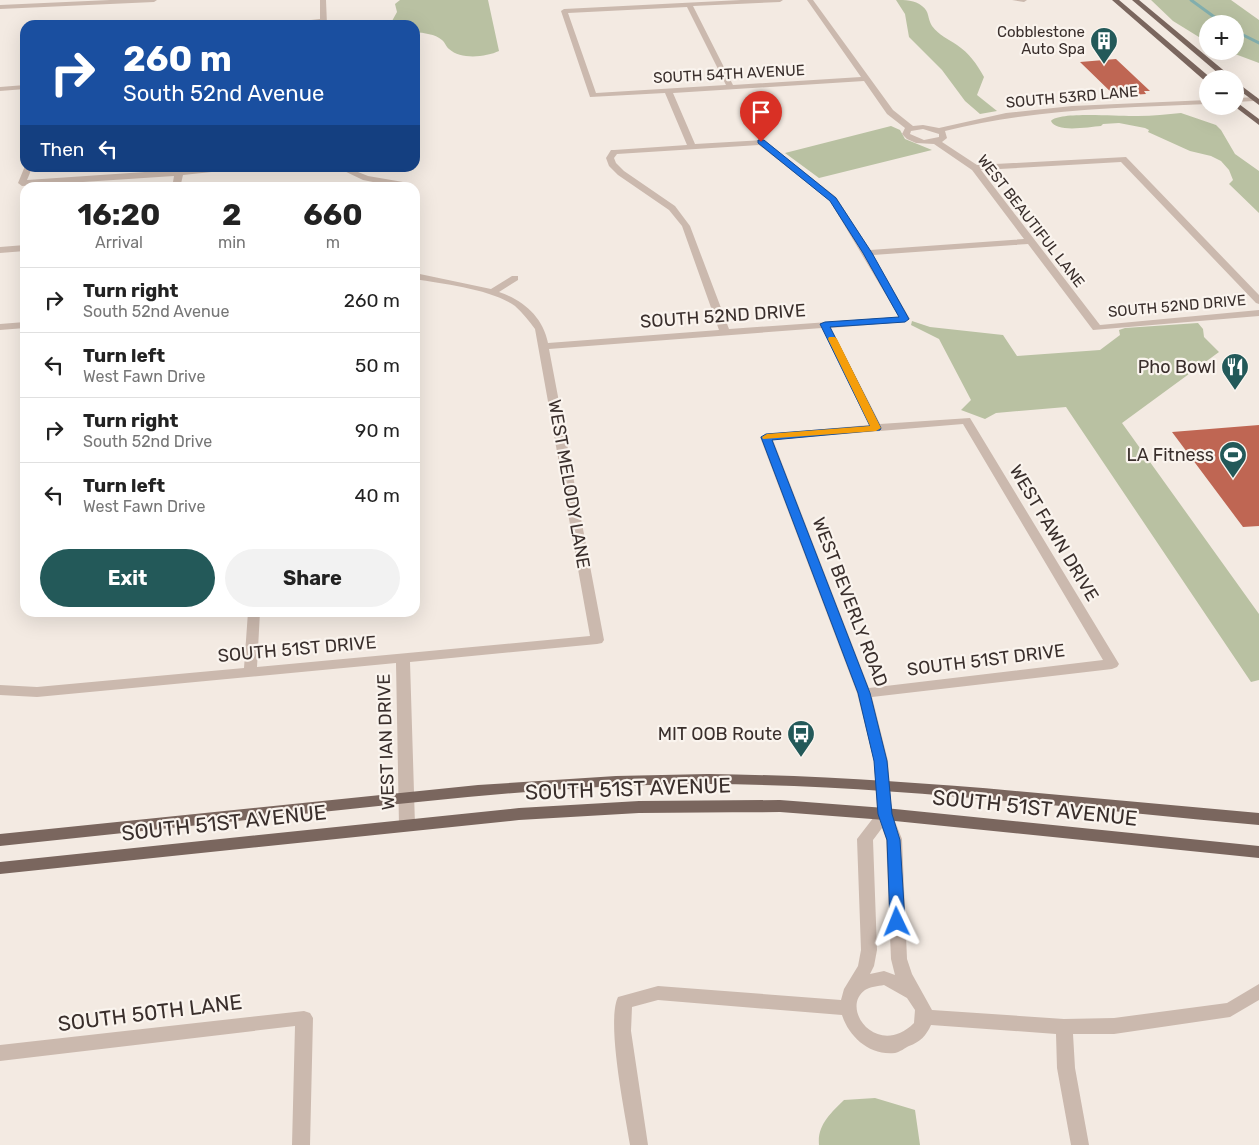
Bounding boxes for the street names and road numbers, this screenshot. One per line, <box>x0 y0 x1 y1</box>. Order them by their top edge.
street label: SOUTH 54TH AVENUE <box>653 61 805 87</box>
street label: SOUTH 53RD LANE <box>1005 82 1139 112</box>
street label: WEST BEAUTIFUL LANE <box>974 151 1088 291</box>
street label: SOUTH 52ND DRIVE <box>1107 291 1247 321</box>
street label: SOUTH 52ND DRIVE <box>639 299 807 333</box>
street label: WEST MELODY LANE <box>543 398 595 570</box>
street label: WEST FAWN DRIVE <box>1005 461 1103 605</box>
street label: WEST BEVERLY ROAD <box>807 514 893 690</box>
street label: SOUTH 51ST DRIVE <box>217 631 377 667</box>
street label: SOUTH 51ST DRIVE <box>906 639 1066 681</box>
street label: WEST IAN DRIVE <box>373 673 399 811</box>
street label: SOUTH 51ST AVENUE <box>525 772 731 805</box>
street label: SOUTH 51ST AVENUE <box>931 784 1139 831</box>
street label: SOUTH 51ST AVENUE <box>120 799 328 846</box>
street label: SOUTH 50TH LANE <box>56 989 243 1036</box>

